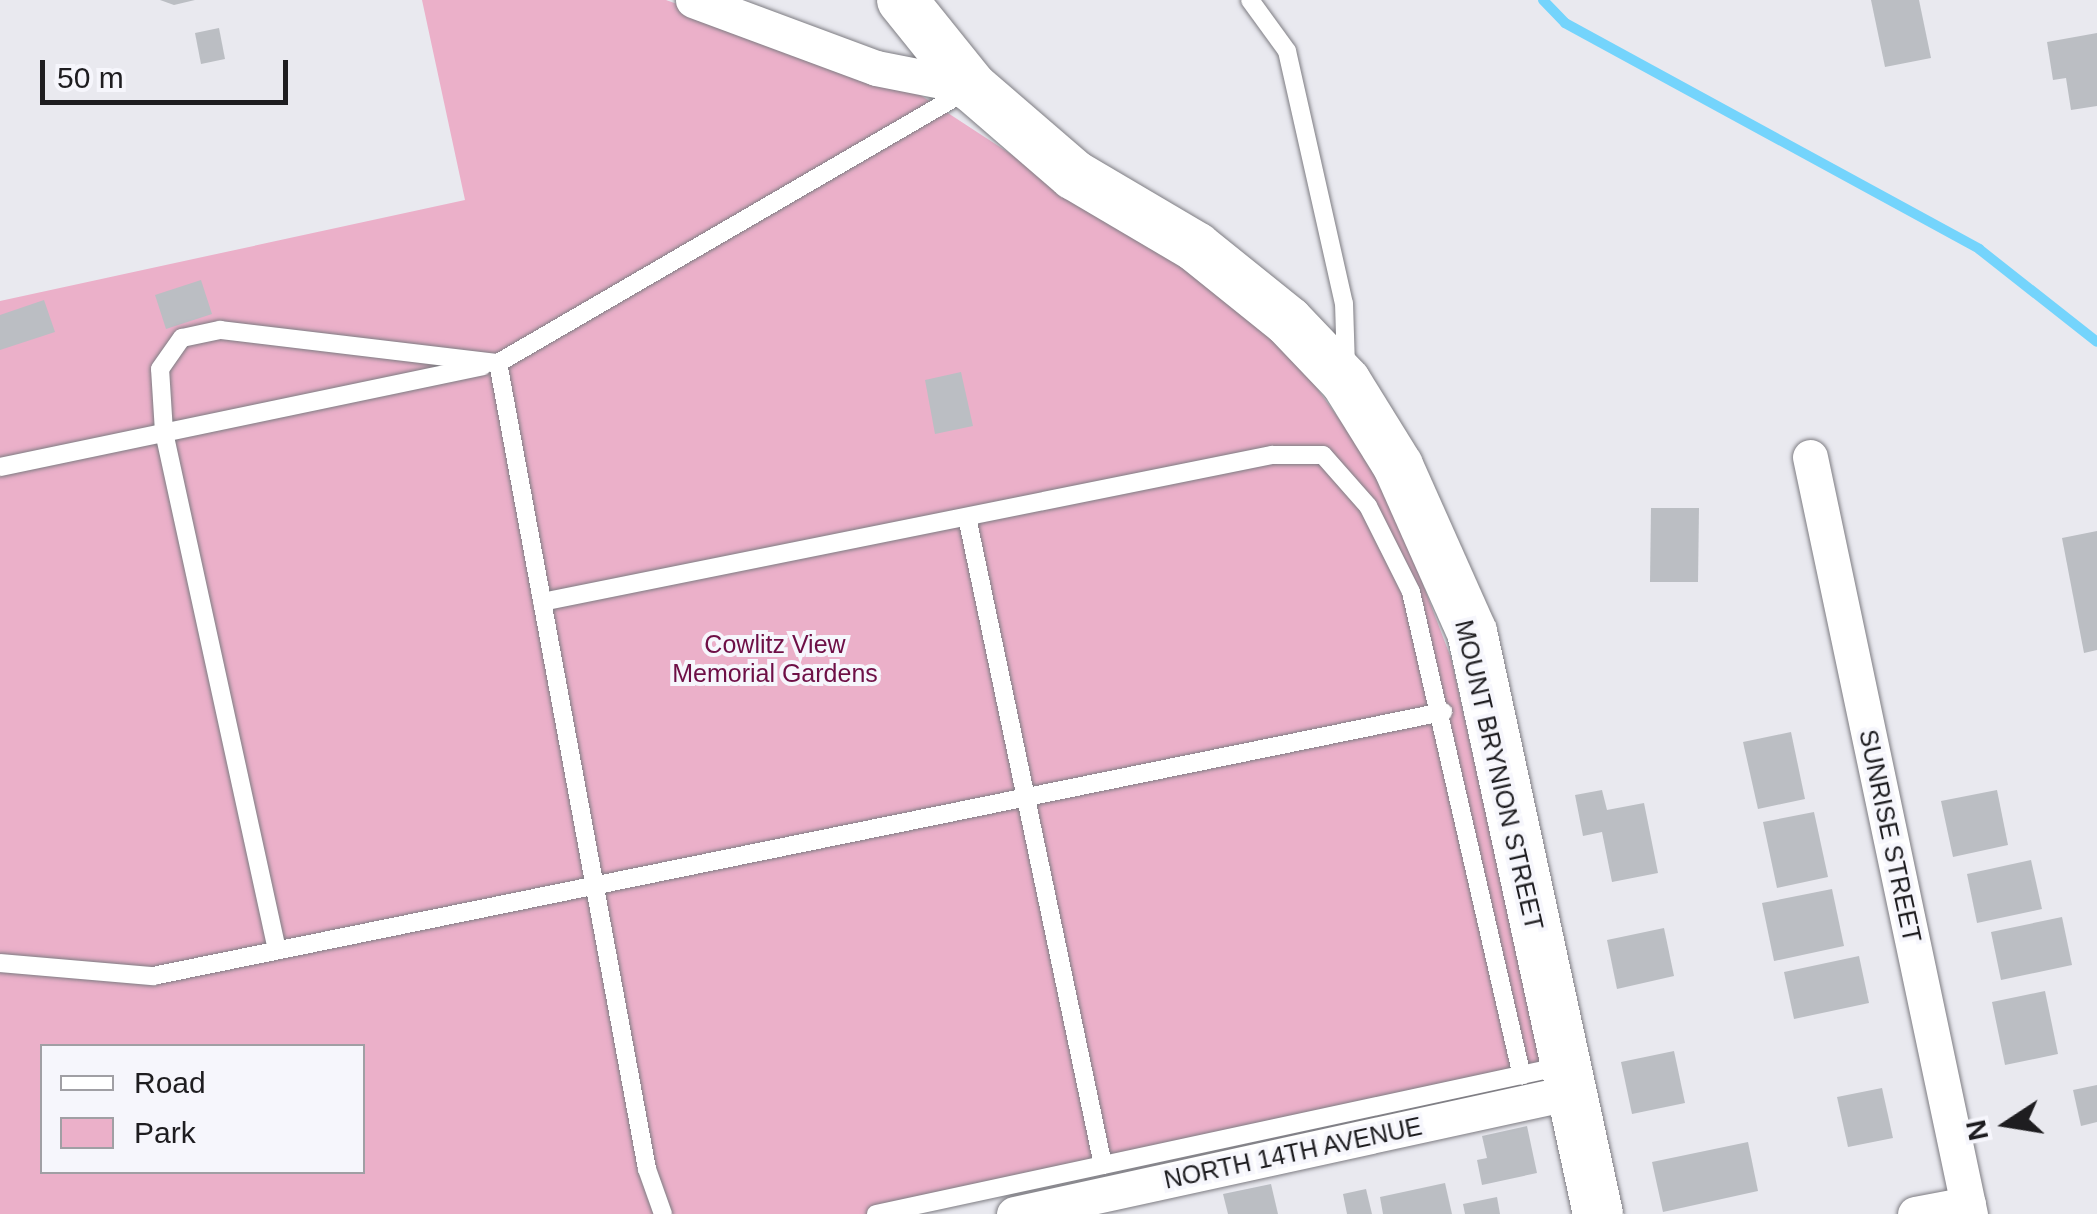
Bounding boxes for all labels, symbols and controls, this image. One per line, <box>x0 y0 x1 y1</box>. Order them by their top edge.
scale bar <box>45 40 292 102</box>
text: 50 m <box>57 61 124 94</box>
street label: MOUNT BRYNION STREET <box>1449 617 1549 933</box>
park label: Cowlitz View Memorial Gardens <box>672 630 878 689</box>
street label: SUNRISE STREET <box>1853 727 1927 945</box>
legend <box>40 1044 365 1174</box>
text: Road <box>134 1066 206 1099</box>
north arrow <box>1957 1074 2057 1174</box>
street label: NORTH 14TH AVENUE <box>1161 1111 1425 1195</box>
text: Park <box>134 1116 196 1149</box>
text: N <box>1960 1117 1994 1143</box>

